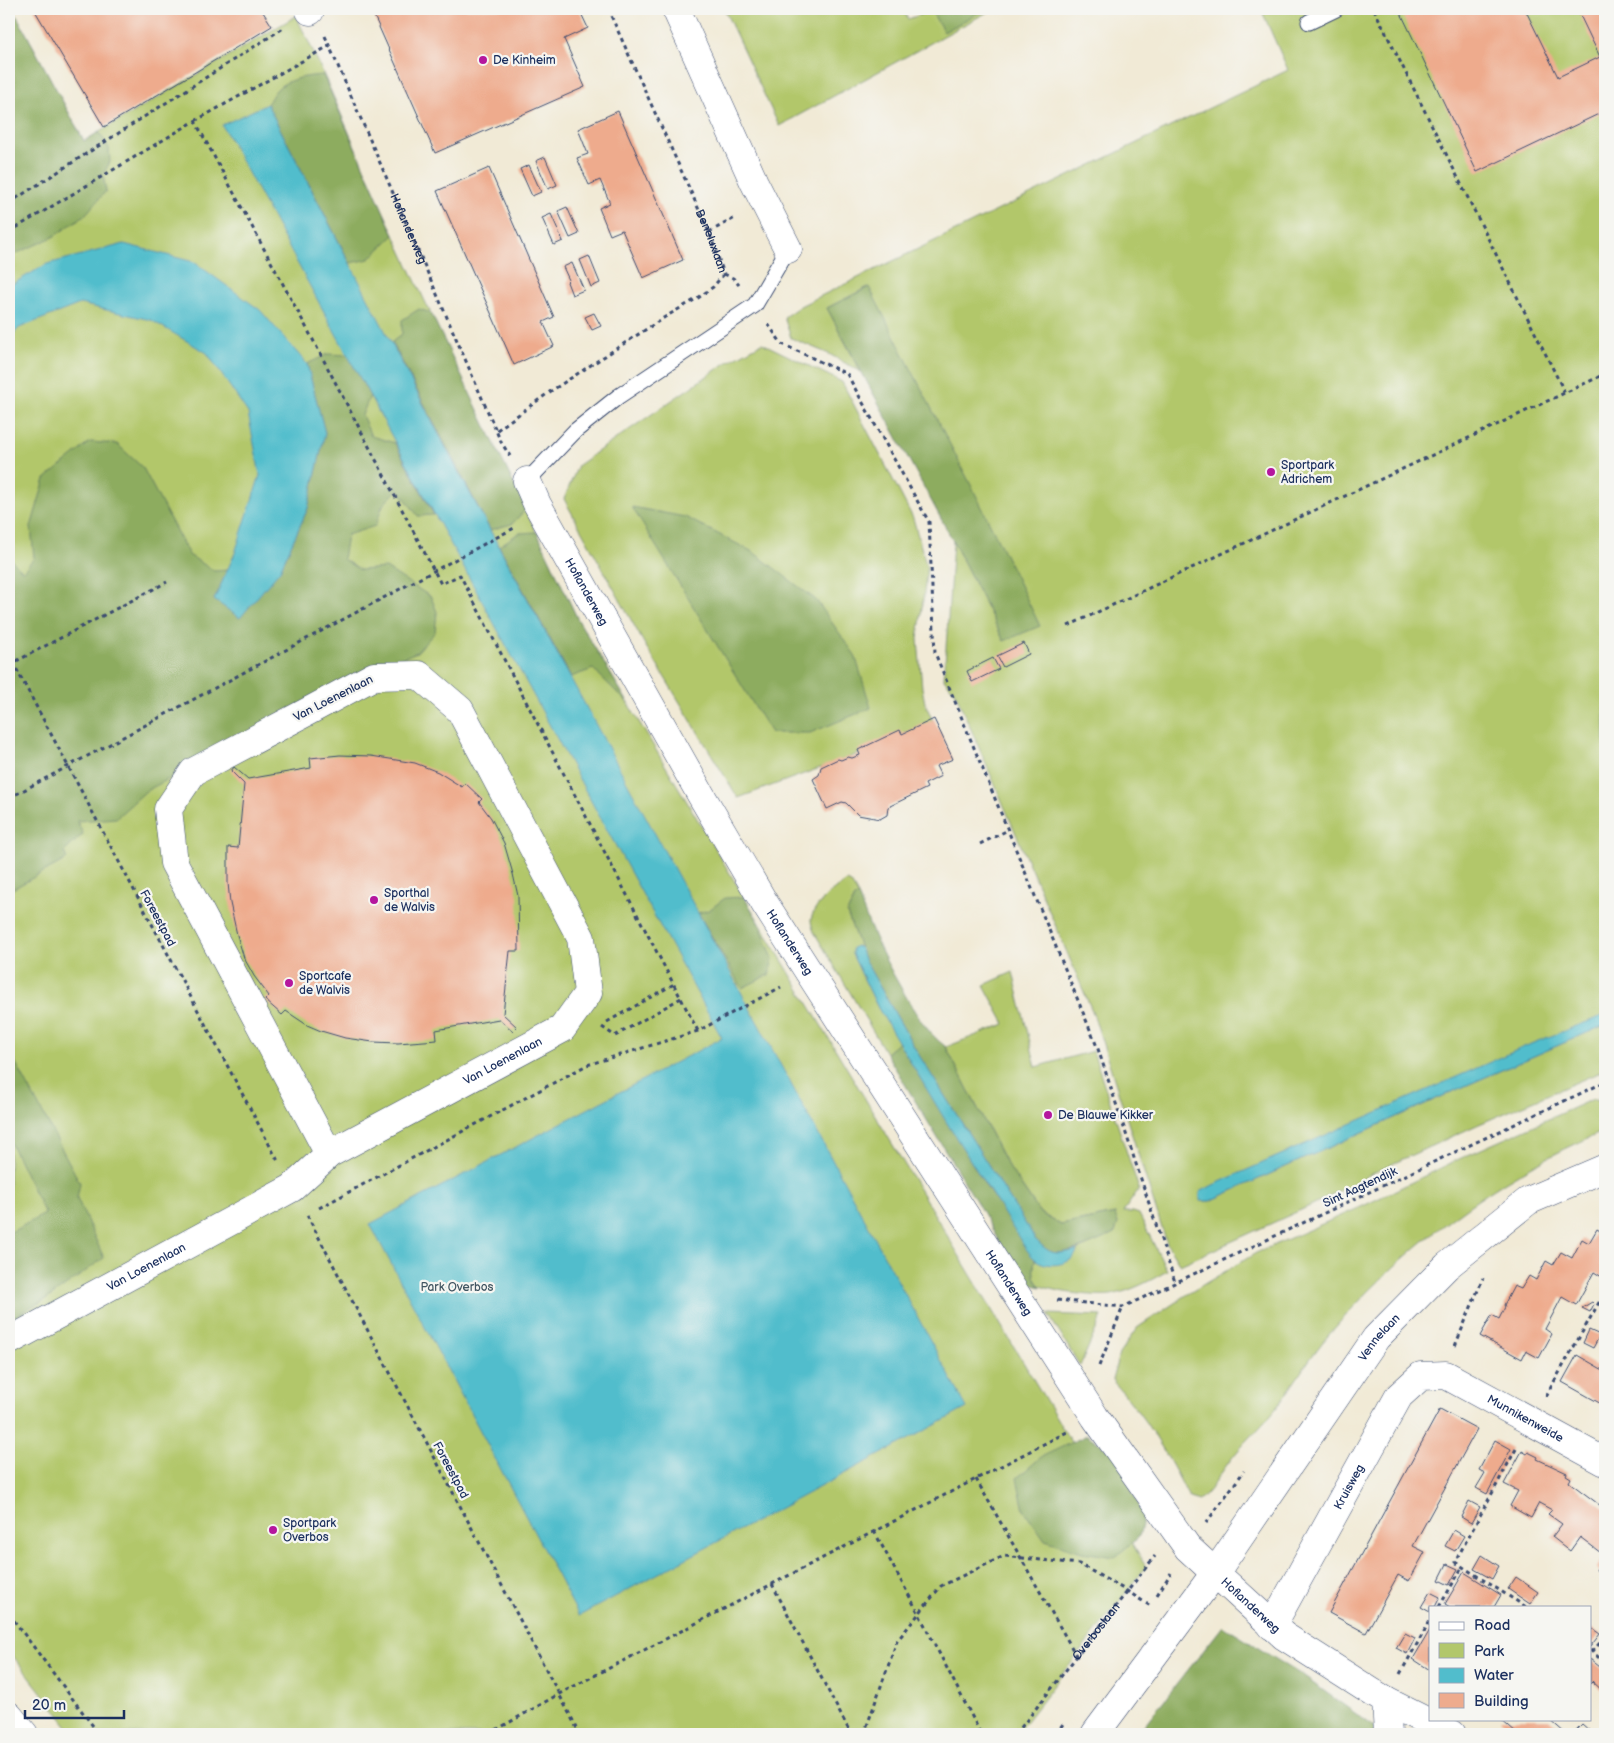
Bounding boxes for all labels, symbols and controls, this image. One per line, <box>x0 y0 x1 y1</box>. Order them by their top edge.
place label: De Kinheim <box>493 53 556 68</box>
marker: De Kinheim <box>477 54 489 66</box>
street label: Hoflanderweg <box>386 191 430 266</box>
street label: Beneluxlaan <box>692 207 730 275</box>
place label: Sportpark Adrichem <box>1281 458 1334 487</box>
marker: Sportpark Adrichem <box>1265 466 1277 478</box>
street label: Hoflanderweg <box>561 556 611 629</box>
street label: Van Loenenlaan <box>291 672 376 725</box>
place label: Sporthal de Walvis <box>384 886 435 915</box>
street label: Foreestpad <box>136 887 179 949</box>
marker: Sporthal de Walvis <box>368 894 380 906</box>
street label: Hoflanderweg <box>763 907 816 978</box>
place label: Sportcafe de Walvis <box>299 969 351 998</box>
marker: Sportcafe de Walvis <box>283 977 295 989</box>
street label: Van Loenenlaan <box>461 1034 545 1089</box>
place label: De Blauwe Kikker <box>1058 1108 1154 1123</box>
marker: De Blauwe Kikker <box>1042 1109 1054 1121</box>
street label: Sint Aagtendijk <box>1321 1164 1400 1211</box>
street label: Van Loenenlaan <box>104 1240 189 1295</box>
street label: Hoflanderweg <box>982 1247 1035 1319</box>
park label: Park Overbos <box>420 1280 494 1295</box>
street label: Vennelaan <box>1355 1311 1404 1364</box>
street label: Munnikenweide <box>1484 1392 1566 1446</box>
street label: Foreestpad <box>429 1439 472 1501</box>
street label: Kruisweg <box>1331 1462 1368 1512</box>
place label: Sportpark Overbos <box>283 1516 336 1545</box>
marker: Sportpark Overbos <box>267 1524 279 1536</box>
street label: Hoflanderweg <box>1217 1575 1283 1637</box>
street label: Overboslaan <box>1069 1600 1124 1664</box>
legend <box>1429 1606 1592 1720</box>
text: Road <box>1474 1616 1510 1635</box>
text: Park <box>1474 1642 1505 1661</box>
text: Water <box>1474 1666 1514 1685</box>
scale bar <box>25 1688 124 1720</box>
text: Building <box>1474 1692 1529 1711</box>
text: 20 m <box>32 1696 66 1715</box>

